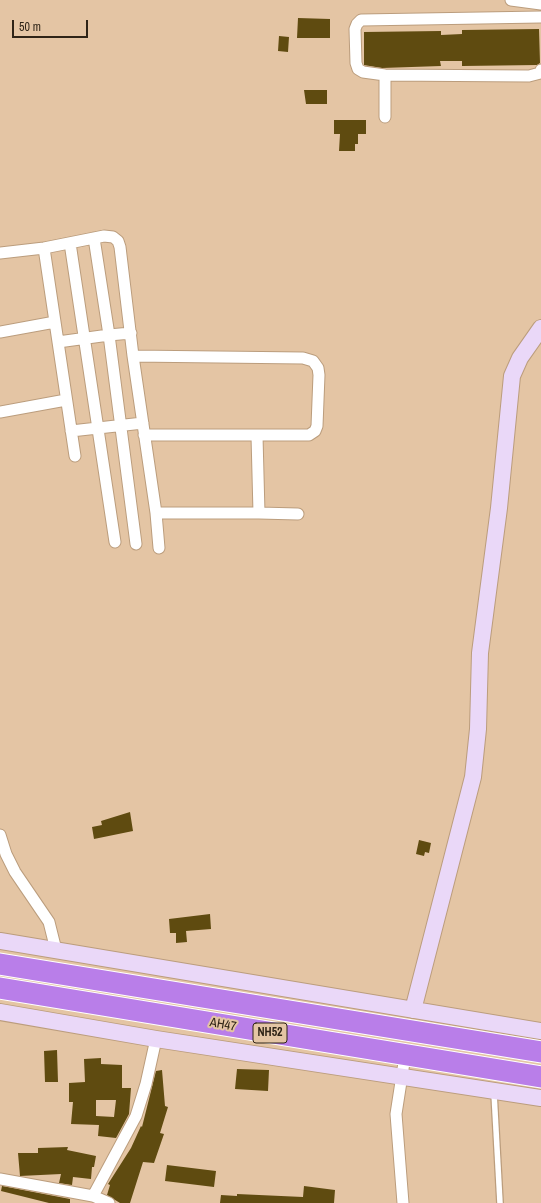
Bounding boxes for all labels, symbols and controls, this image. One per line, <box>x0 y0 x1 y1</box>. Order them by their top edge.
scale bar <box>14 12 90 38</box>
text: 50 m <box>19 19 41 35</box>
street label: AH47 <box>209 1015 237 1035</box>
road number: NH52 <box>253 1023 287 1043</box>

